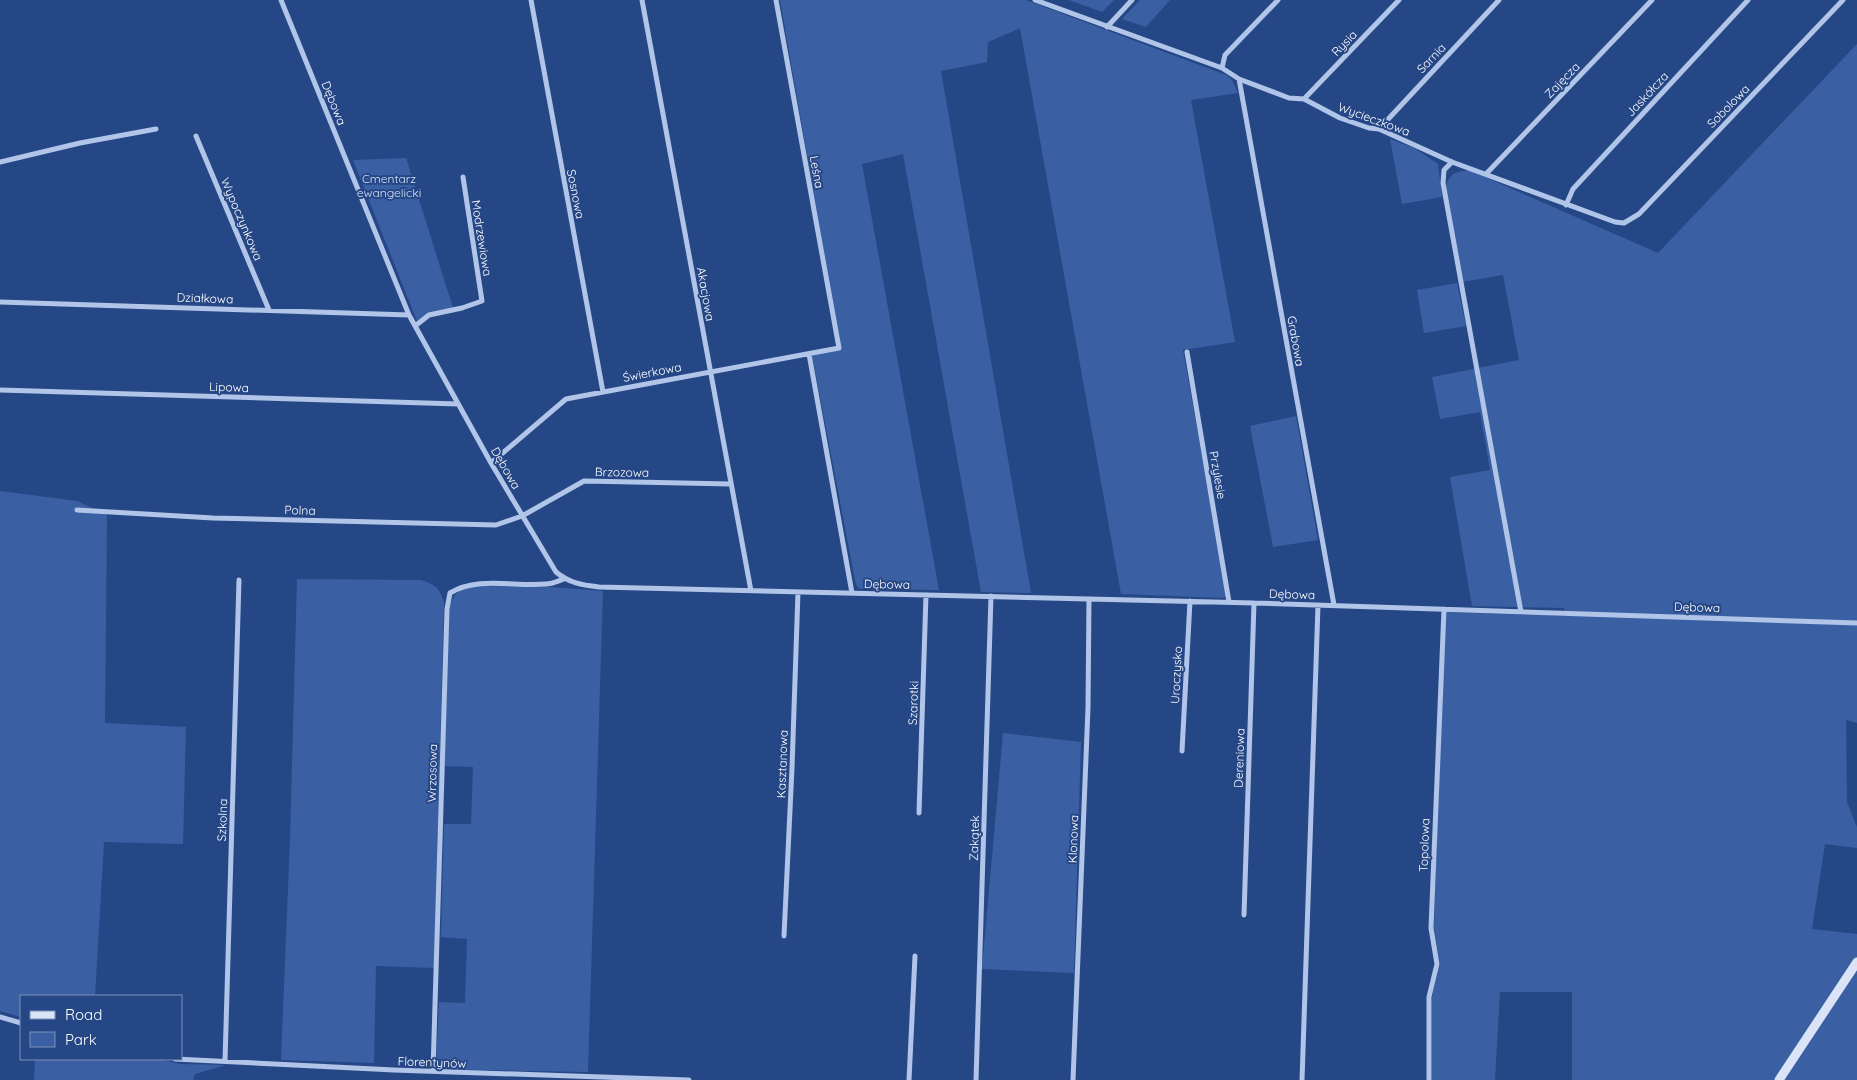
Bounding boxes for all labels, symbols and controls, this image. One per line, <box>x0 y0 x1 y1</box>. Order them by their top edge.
street label: Rysia <box>1328 27 1360 59</box>
street label: Sarnia <box>1413 40 1449 76</box>
street label: Zajęcza <box>1541 59 1583 101</box>
street label: Jaskółcza <box>1623 69 1671 119</box>
street label: Dębowa <box>318 79 350 127</box>
street label: Sobolowa <box>1704 81 1752 131</box>
street label: Wycieczkowa <box>1336 99 1412 139</box>
street label: Leśna <box>807 154 827 190</box>
street label: Sosnowa <box>564 168 588 220</box>
park label: Cmentarz ewangelicki <box>357 171 421 200</box>
street label: Wypoczynkowa <box>218 175 266 263</box>
street label: Modrzewiowa <box>469 199 495 277</box>
street label: Akacjowa <box>694 266 718 322</box>
street label: Działkowa <box>176 290 234 306</box>
street label: Grabowa <box>1284 315 1308 367</box>
street label: Świerkowa <box>621 359 683 385</box>
street label: Lipowa <box>209 379 249 395</box>
street label: Dębowa <box>488 444 524 492</box>
street label: Przylesie <box>1206 450 1230 501</box>
street label: Brzozowa <box>595 464 649 480</box>
street label: Polna <box>284 502 316 518</box>
street label: Dębowa <box>864 576 910 592</box>
street label: Dębowa <box>1269 586 1315 602</box>
street label: Dębowa <box>1674 599 1720 615</box>
street label: Uroczysko <box>1167 646 1185 704</box>
street label: Szarotki <box>905 681 921 725</box>
street label: Dereniowa <box>1230 728 1248 788</box>
street label: Kasztanowa <box>773 729 791 799</box>
street label: Wrzosowa <box>424 744 440 802</box>
street label: Szkolna <box>214 798 230 842</box>
street label: Klonowa <box>1065 814 1081 864</box>
street label: Zakątek <box>966 815 982 861</box>
street label: Topolowa <box>1416 818 1432 872</box>
legend <box>20 995 182 1060</box>
text: Road <box>65 1005 102 1024</box>
text: Park <box>65 1030 97 1049</box>
street label: Florentynów <box>397 1053 467 1071</box>

